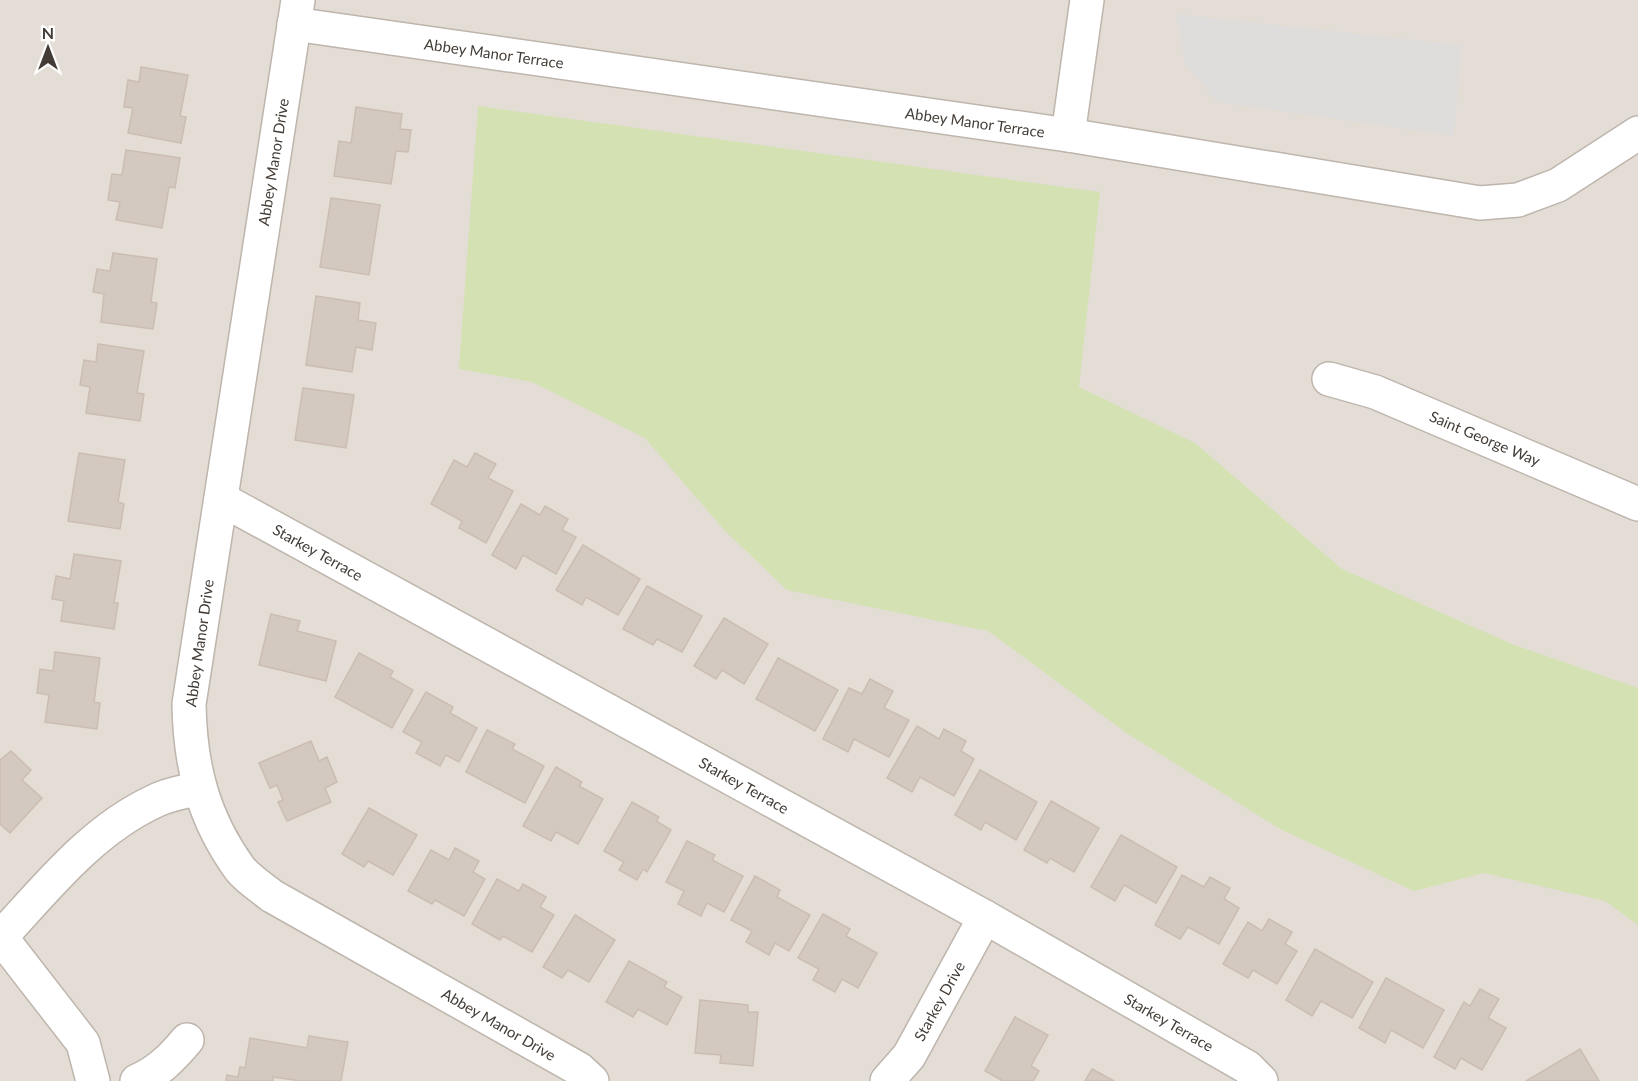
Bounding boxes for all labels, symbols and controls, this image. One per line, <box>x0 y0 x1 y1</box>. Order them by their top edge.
north arrow <box>18 18 78 78</box>
text: N <box>42 23 54 42</box>
street label: Abbey Manor Terrace <box>423 34 565 72</box>
street label: Abbey Manor Drive <box>254 97 292 227</box>
street label: Abbey Manor Terrace <box>904 103 1046 141</box>
street label: Saint George Way <box>1427 407 1543 469</box>
street label: Starkey Terrace <box>270 520 366 584</box>
street label: Abbey Manor Drive <box>181 578 217 708</box>
street label: Starkey Terrace <box>696 753 792 817</box>
street label: Starkey Drive <box>910 958 968 1044</box>
street label: Abbey Manor Drive <box>439 984 559 1064</box>
street label: Starkey Terrace <box>1121 989 1217 1055</box>

